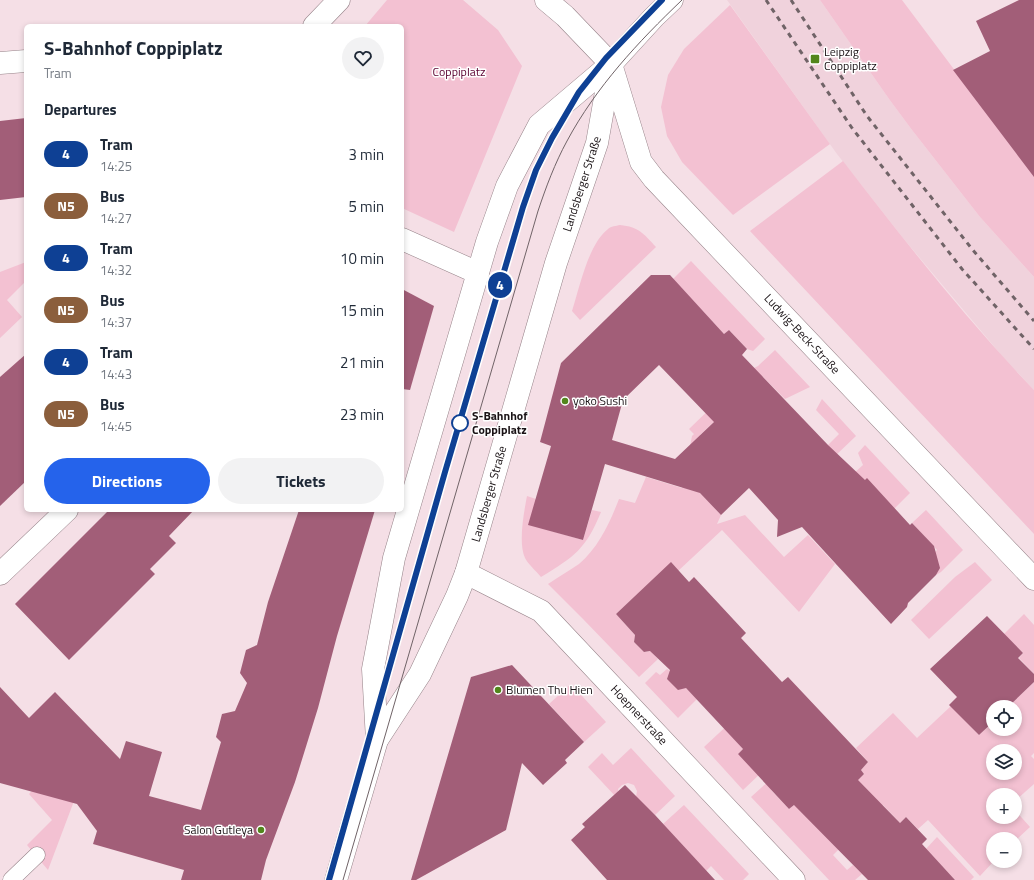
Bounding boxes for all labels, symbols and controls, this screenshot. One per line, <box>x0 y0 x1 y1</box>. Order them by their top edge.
text: S-Bahnhof Coppiplatz <box>44 33 223 62</box>
button: heart <box>342 37 384 79</box>
place label: Leipzig Coppiplatz <box>824 42 877 75</box>
marker: Leipzig Coppiplatz <box>809 53 821 65</box>
park label: Coppiplatz <box>433 62 485 81</box>
text: Tram <box>44 63 72 83</box>
text: Departures <box>44 98 117 121</box>
text: Tram <box>100 133 133 156</box>
street label: Landsberger Straße <box>557 134 606 234</box>
text: 4 <box>62 143 70 164</box>
text: 3 min <box>348 143 384 166</box>
text: 14:25 <box>100 156 132 176</box>
text: Bus <box>100 185 125 208</box>
text: N5 <box>57 195 75 216</box>
text: 5 min <box>348 195 384 218</box>
text: 14:27 <box>100 208 132 228</box>
text: Tram <box>100 237 133 260</box>
text: 4 <box>62 247 70 268</box>
text: 10 min <box>340 247 384 270</box>
text: 14:32 <box>100 260 132 280</box>
line badge: 4 <box>487 272 513 298</box>
text: 4 <box>496 274 504 295</box>
text: Bus <box>100 289 125 312</box>
street label: Ludwig-Beck-Straße <box>760 289 845 378</box>
text: N5 <box>57 299 75 320</box>
text: 15 min <box>340 299 384 322</box>
text: 14:37 <box>100 312 132 332</box>
text: Tram <box>100 341 133 364</box>
text: 4 <box>62 351 70 372</box>
text: 21 min <box>340 351 384 374</box>
text: 14:43 <box>100 364 132 384</box>
place label: yoko Sushi <box>573 391 627 410</box>
text: Bus <box>100 393 125 416</box>
marker: yoko Sushi <box>560 396 570 406</box>
text: N5 <box>57 403 75 424</box>
text: 23 min <box>340 403 384 426</box>
place label: S-Bahnhof Coppiplatz <box>472 406 528 439</box>
marker: S-Bahnhof Coppiplatz <box>451 414 469 432</box>
text: 14:45 <box>100 416 132 436</box>
street label: Landsberger Straße <box>466 444 511 544</box>
button: Directions <box>44 458 210 504</box>
button: Tickets <box>218 458 384 504</box>
place label: Blumen Thu Hien <box>506 680 593 699</box>
street label: Hoepnerstraße <box>606 680 672 749</box>
marker: Blumen Thu Hien <box>493 685 503 695</box>
map controls <box>986 700 1022 868</box>
button: locate <box>986 700 1022 736</box>
button: layers <box>986 744 1022 780</box>
button: + <box>986 788 1022 824</box>
place label: Salon Gutleya <box>184 820 253 839</box>
marker: Salon Gutleya <box>256 825 266 835</box>
button: − <box>986 832 1022 868</box>

